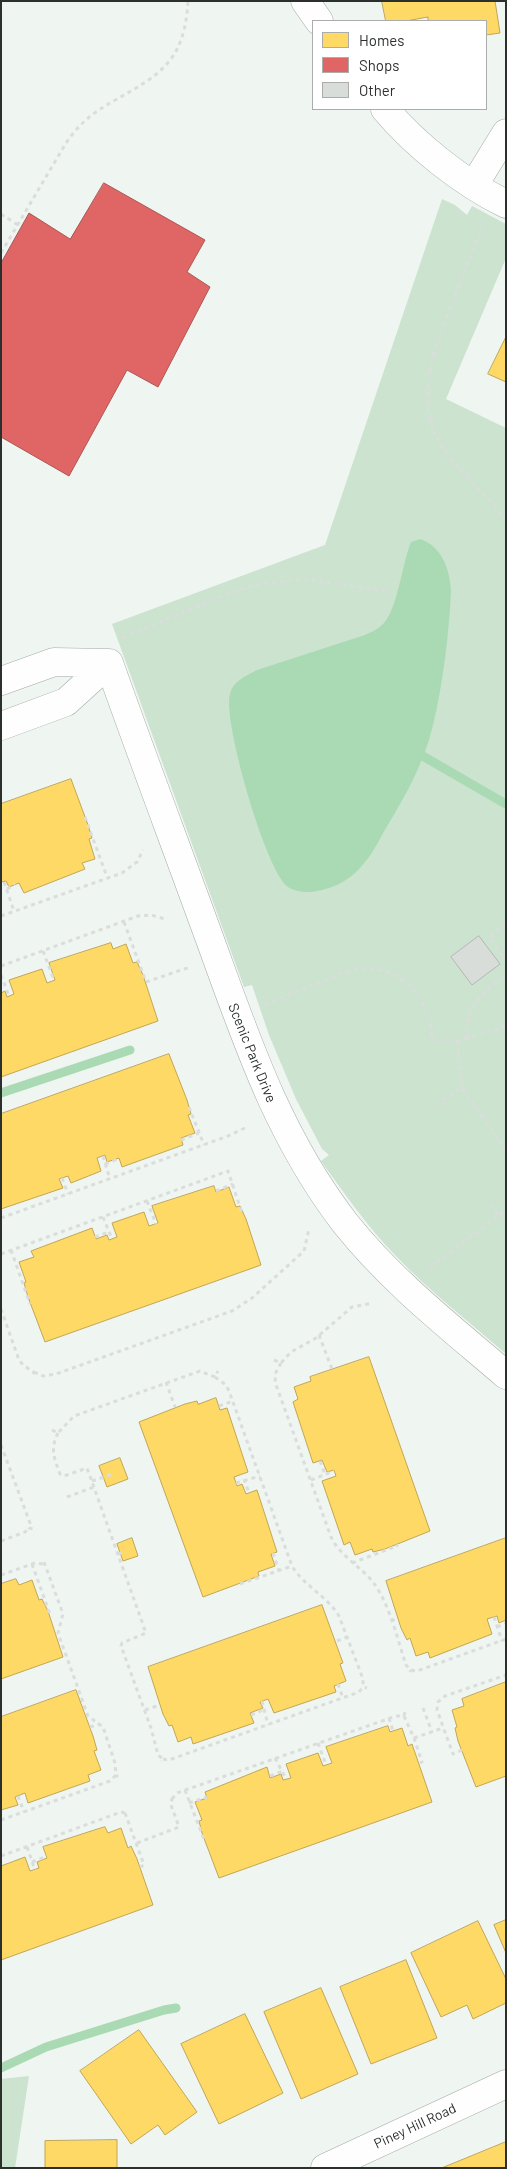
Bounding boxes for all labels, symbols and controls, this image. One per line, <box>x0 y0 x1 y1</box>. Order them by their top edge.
legend <box>312 20 487 110</box>
text: Homes <box>359 31 404 49</box>
text: Shops <box>359 56 399 74</box>
text: Other <box>359 81 395 99</box>
street label: Scenic Park Drive <box>224 1001 280 1105</box>
street label: Piney Hill Road <box>371 2100 459 2152</box>

